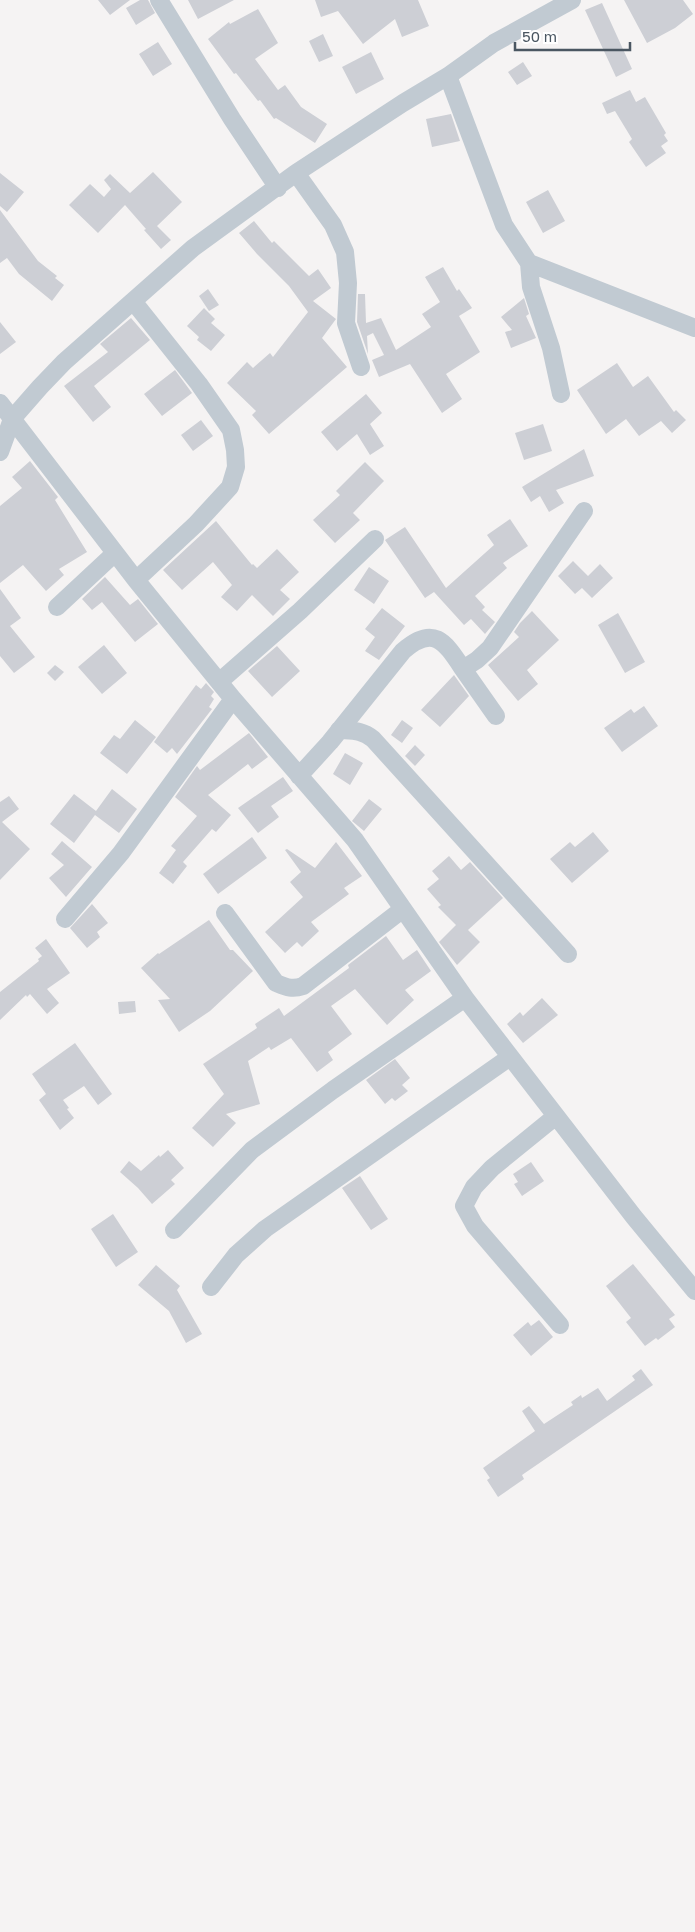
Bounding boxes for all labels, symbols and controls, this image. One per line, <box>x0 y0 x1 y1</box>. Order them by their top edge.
scale bar <box>515 20 630 52</box>
text: 50 m <box>522 27 557 45</box>

